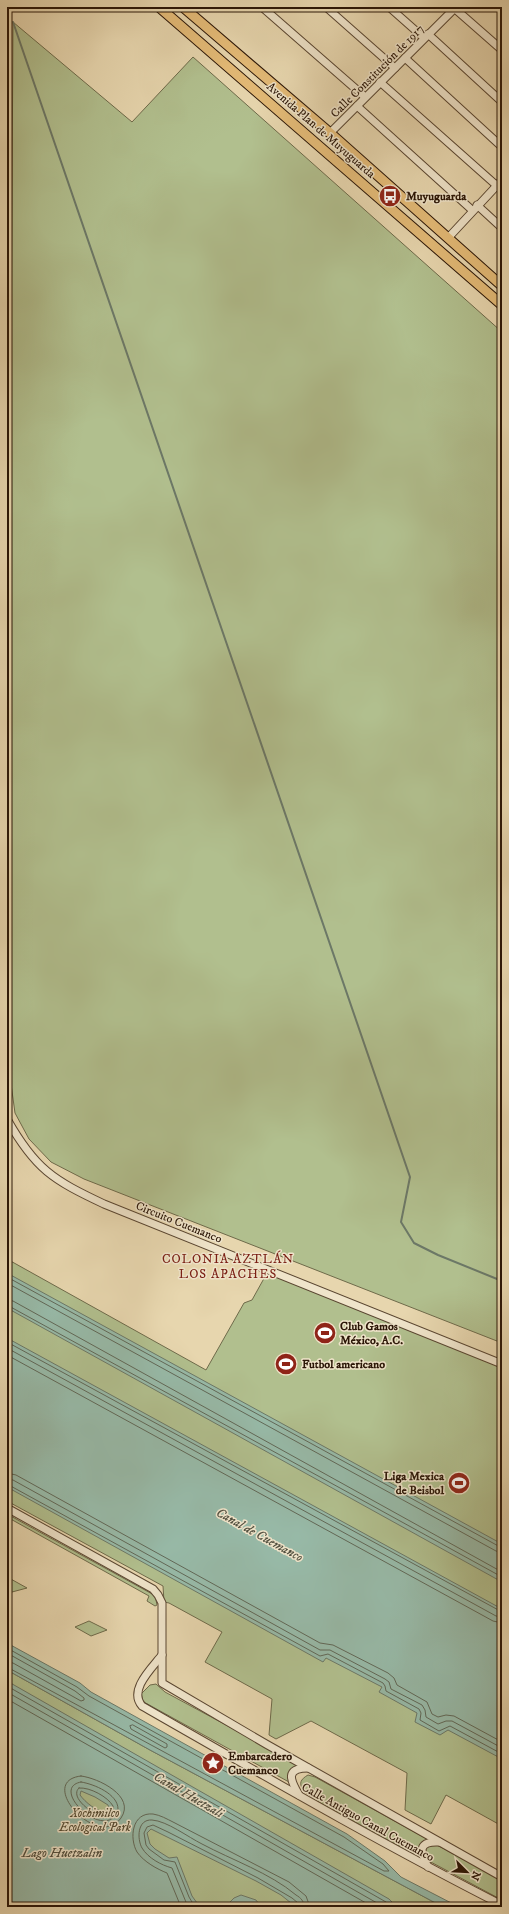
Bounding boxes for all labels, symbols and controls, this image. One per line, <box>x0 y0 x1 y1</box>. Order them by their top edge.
street label: Calle Constitución de 1917 <box>328 22 427 121</box>
street label: Avenida Plan de Muyuguarda <box>263 79 379 182</box>
bus stop icon: Muyuguarda <box>377 183 403 209</box>
place label: Muyuguarda <box>406 189 467 204</box>
street label: Circuito Cuemanco <box>133 1198 224 1247</box>
district label: COLONIA AZTLÁN LOS APACHES <box>162 1250 294 1282</box>
place label: Club Gamos México, A.C. <box>340 1319 403 1348</box>
sports icon: Club Gamos México, A.C. <box>312 1320 338 1346</box>
sports icon: Futbol americano <box>273 1351 299 1377</box>
place label: Futbol americano <box>302 1357 385 1372</box>
place label: Liga Mexica de Beisbol <box>384 1469 445 1498</box>
sports icon: Liga Mexica de Beisbol <box>446 1470 472 1496</box>
water label: Canal de Cuemanco <box>213 1504 306 1565</box>
place label: Embarcadero Cuemanco <box>228 1749 292 1778</box>
place icon: Embarcadero Cuemanco <box>200 1750 226 1776</box>
water label: Canal Huetzali <box>151 1768 228 1822</box>
street label: Calle Antiguo Canal Cuemanco <box>299 1780 437 1865</box>
park label: Xochimilco Ecological Park <box>58 1806 131 1835</box>
water label: Lago Huetzalin <box>21 1845 103 1861</box>
north arrow <box>447 1852 487 1892</box>
text: N <box>467 1869 483 1883</box>

